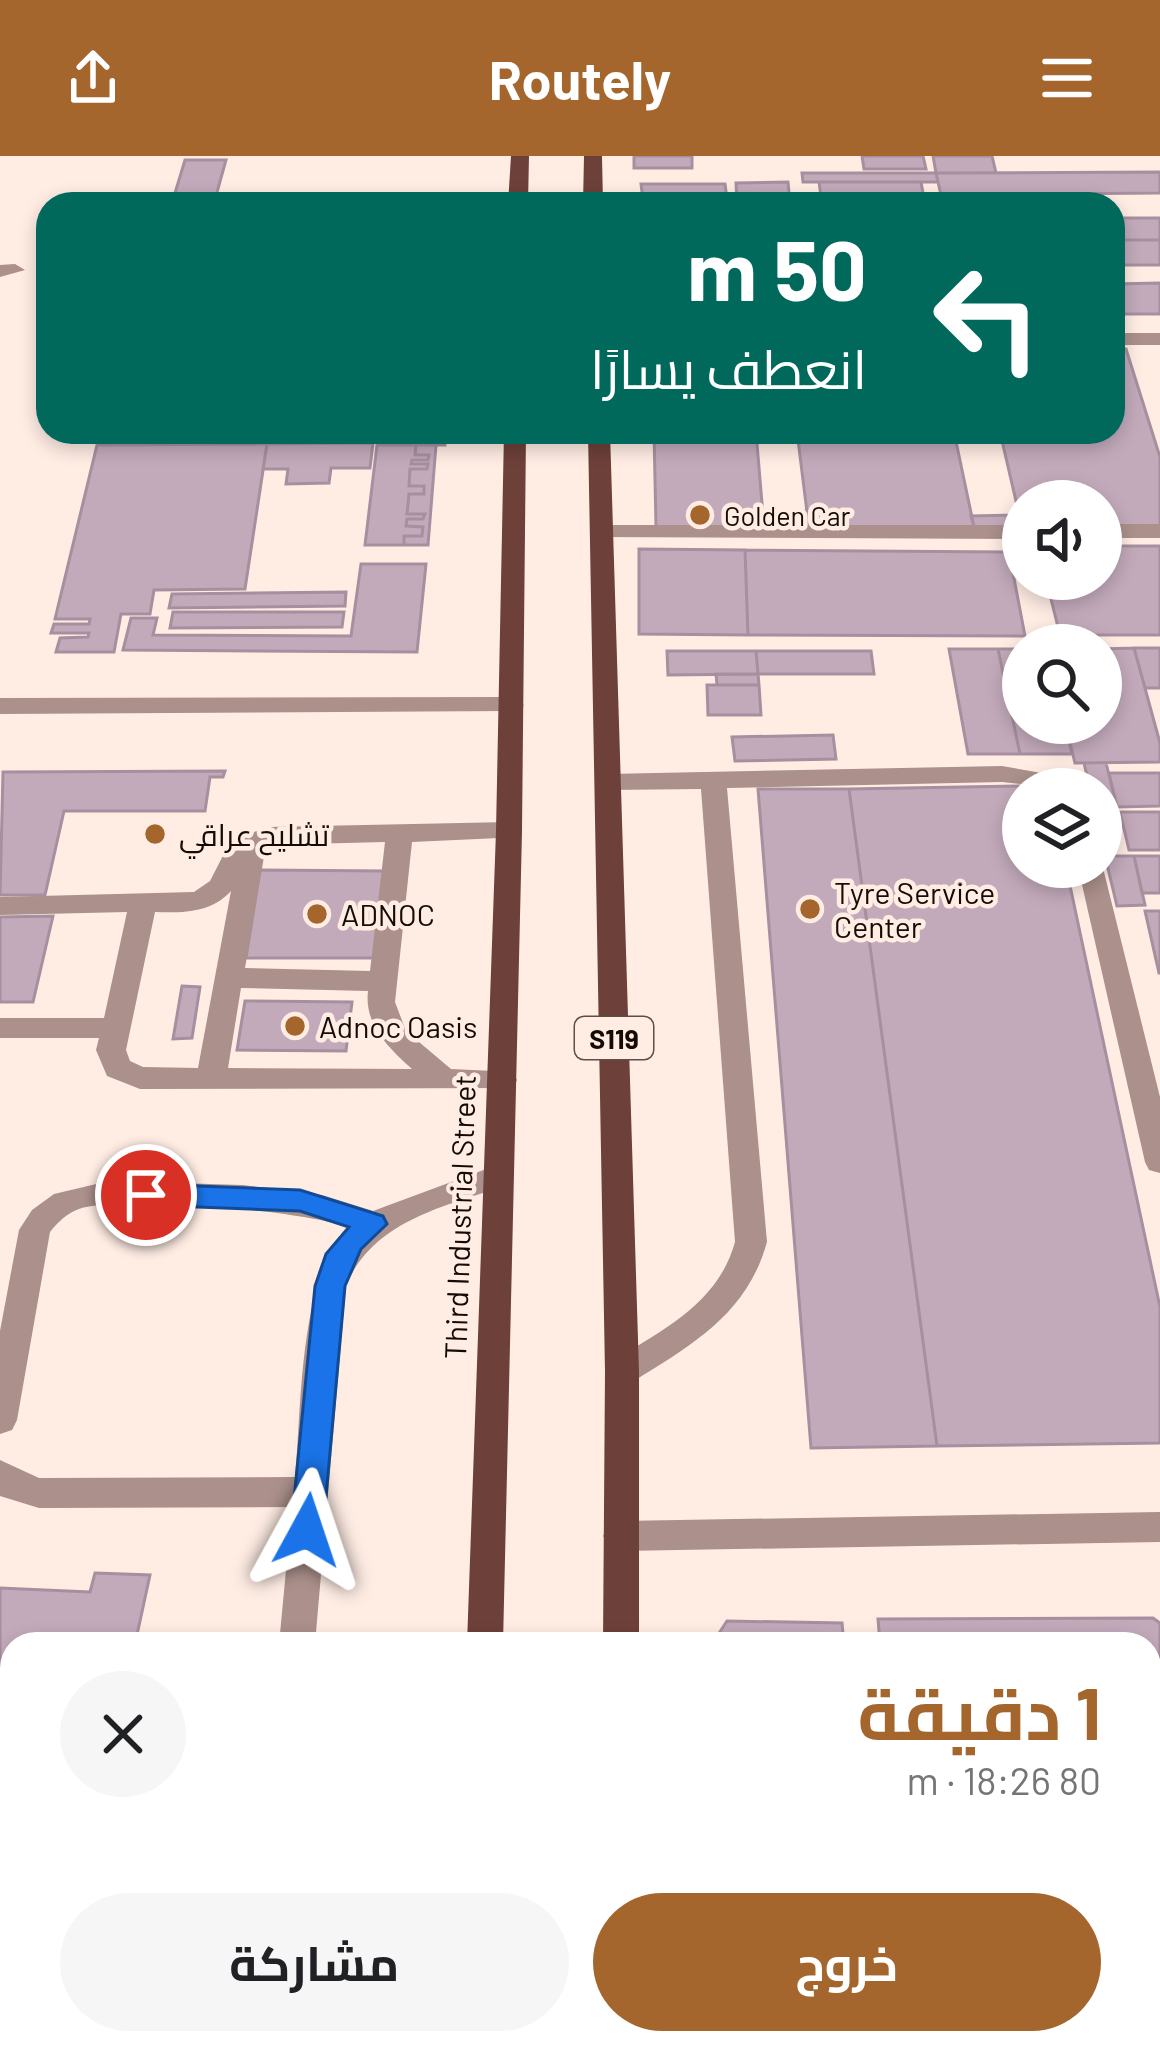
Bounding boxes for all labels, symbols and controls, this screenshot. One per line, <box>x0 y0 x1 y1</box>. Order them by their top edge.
icon: share <box>60 45 126 111</box>
icon: menu <box>1034 45 1100 111</box>
text: Routely <box>489 46 671 111</box>
text: 50 m <box>687 217 867 318</box>
icon: left <box>909 240 1065 396</box>
text: انعطف يسارًا <box>590 335 867 400</box>
map controls <box>1002 480 1122 888</box>
button: sound <box>1002 480 1122 600</box>
place label: Golden Car <box>724 499 851 531</box>
marker: Golden Car <box>687 502 713 528</box>
button: search <box>1002 624 1122 744</box>
button: layers <box>1002 768 1122 888</box>
place label: تشليح عراقي <box>179 816 329 859</box>
marker: تشليح عراقي <box>142 821 168 847</box>
place label: Tyre Service Center <box>834 874 995 944</box>
place label: ADNOC <box>341 896 435 932</box>
marker: Tyre Service Center <box>797 896 823 922</box>
marker: ADNOC <box>304 901 330 927</box>
place label: Adnoc Oasis <box>319 1008 477 1044</box>
marker: Adnoc Oasis <box>282 1013 308 1039</box>
road number: S119 <box>575 1017 653 1059</box>
street label: Third Industrial Street <box>436 1074 482 1360</box>
pin <box>95 1144 197 1246</box>
icon: arrive <box>113 1162 179 1228</box>
position arrow <box>244 1467 370 1593</box>
text: 1 دقيقة <box>858 1668 1101 1754</box>
button: close <box>60 1671 186 1797</box>
text: 80 m · 18:26 <box>907 1756 1101 1803</box>
button: مشاركة <box>60 1893 569 2031</box>
button: خروج <box>593 1893 1101 2031</box>

